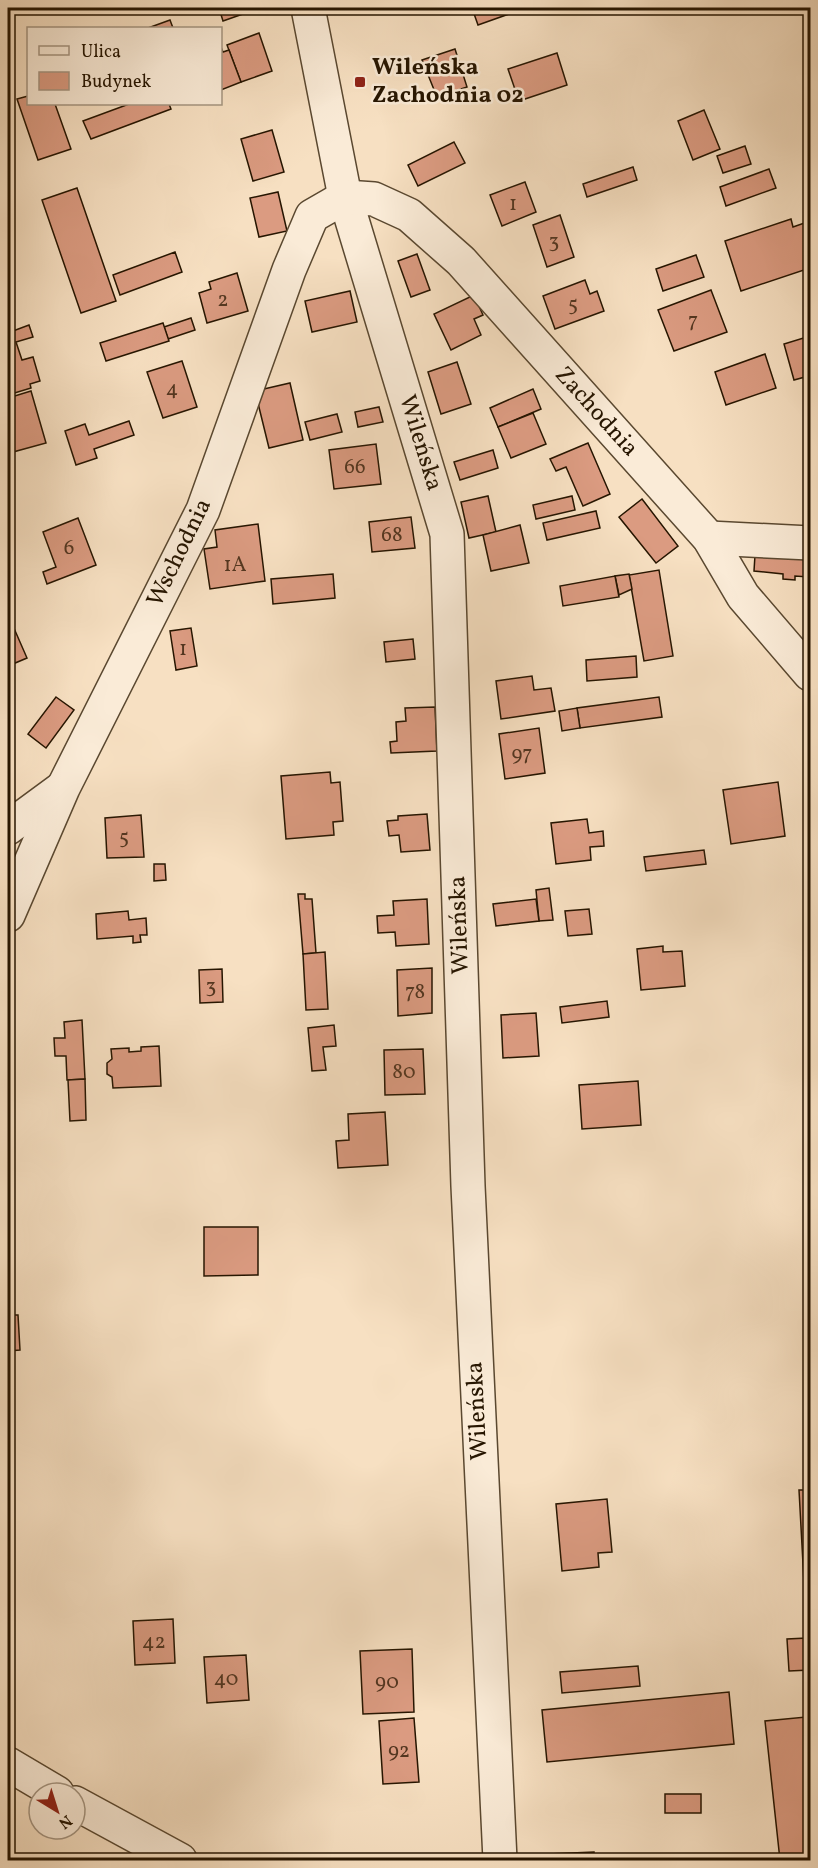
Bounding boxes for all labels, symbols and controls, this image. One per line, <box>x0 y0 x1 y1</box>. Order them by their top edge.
legend <box>27 27 222 105</box>
text: Ulica <box>81 40 121 65</box>
place label: Wileńska Zachodnia 02 <box>372 51 524 113</box>
text: Budynek <box>81 70 152 95</box>
marker: Wileńska Zachodnia 02 <box>353 75 367 89</box>
house number: 1 <box>509 190 517 219</box>
house number: 3 <box>549 227 559 256</box>
house number: 2 <box>217 286 229 315</box>
house number: 5 <box>568 290 578 319</box>
house number: 7 <box>688 307 698 336</box>
street label: Zachodnia <box>546 359 646 465</box>
house number: 4 <box>166 375 178 404</box>
street label: Wileńska <box>389 391 451 495</box>
house number: 66 <box>344 453 366 482</box>
street label: Wschodnia <box>139 493 221 613</box>
house number: 68 <box>381 521 403 550</box>
house number: 6 <box>64 534 74 563</box>
house number: 1A <box>224 551 247 580</box>
house number: 1 <box>179 635 187 664</box>
house number: 97 <box>511 740 533 769</box>
house number: 5 <box>119 823 129 852</box>
street label: Wileńska <box>441 875 479 975</box>
house number: 3 <box>206 972 216 1001</box>
house number: 78 <box>405 978 425 1007</box>
house number: 80 <box>392 1058 416 1087</box>
street label: Wileńska <box>458 1361 498 1461</box>
house number: 42 <box>142 1628 166 1657</box>
house number: 40 <box>214 1665 238 1694</box>
house number: 90 <box>375 1668 399 1697</box>
house number: 92 <box>388 1737 410 1766</box>
north arrow <box>27 1781 87 1841</box>
text: N <box>53 1809 76 1834</box>

